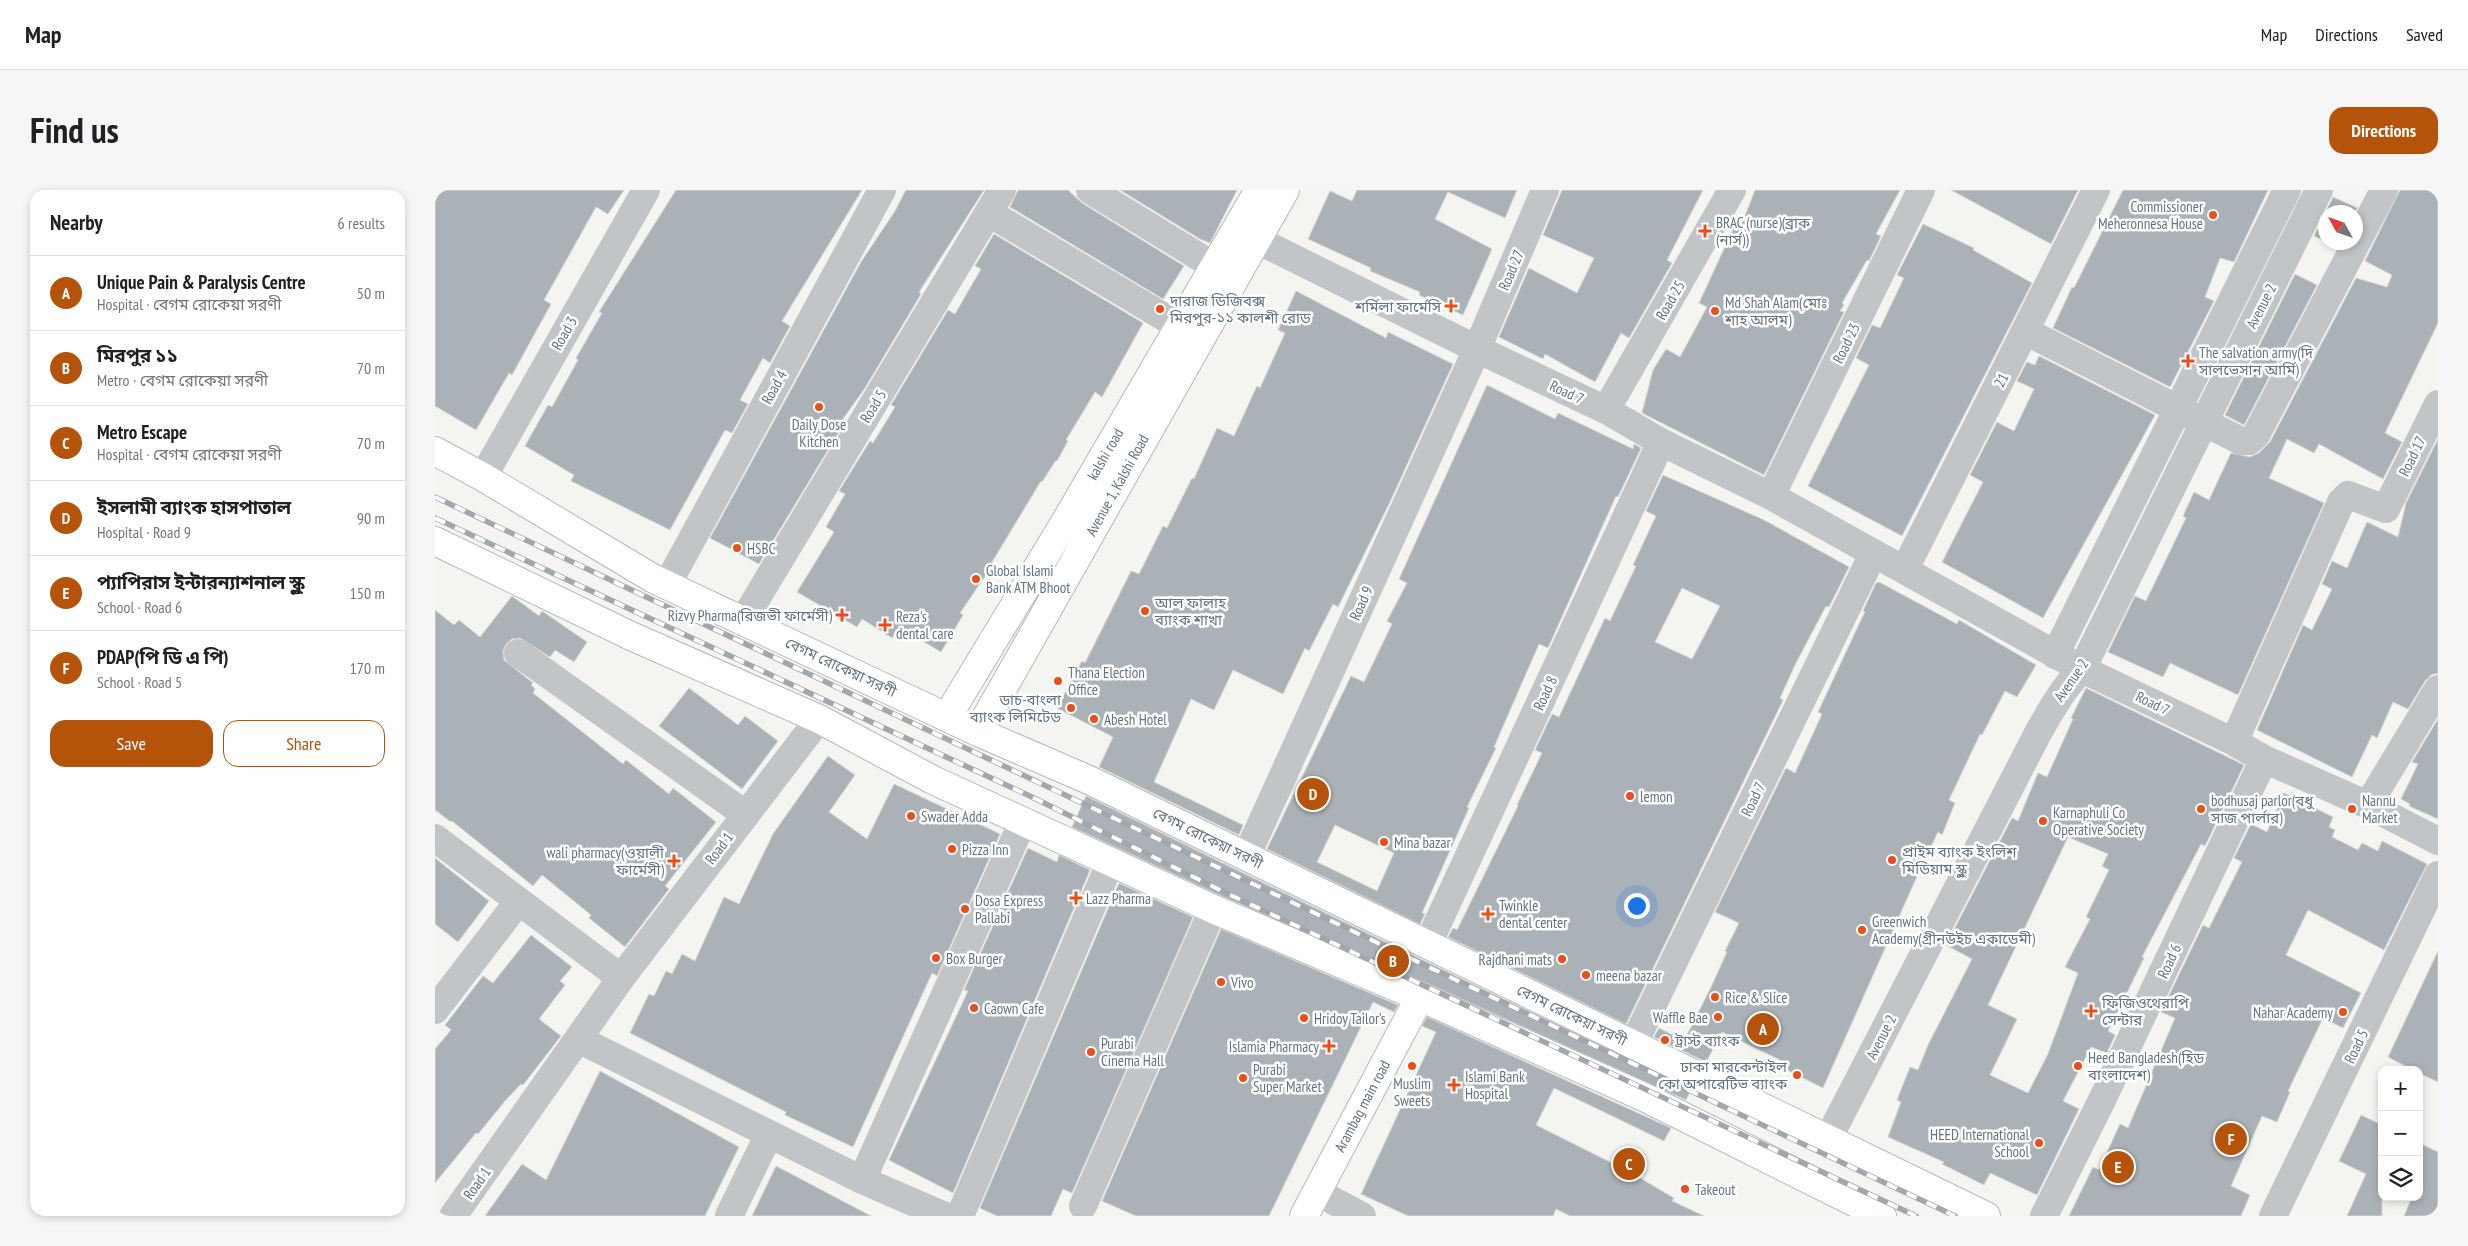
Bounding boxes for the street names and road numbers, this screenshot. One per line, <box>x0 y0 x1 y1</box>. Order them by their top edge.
street label: Road 27 <box>1494 247 1528 293</box>
street label: Road 25 <box>1651 277 1689 323</box>
street label: Avenue 2 <box>2242 280 2280 332</box>
street label: Road 3 <box>547 313 581 353</box>
street label: Road 23 <box>1828 320 1864 366</box>
street label: Road 4 <box>757 367 791 407</box>
street label: 21 <box>1989 370 2013 390</box>
street label: Road 7 <box>1547 376 1587 408</box>
street label: Road 5 <box>856 386 890 426</box>
street label: kalshi road <box>1083 425 1127 483</box>
street label: Avenue 1, Kalshi Road <box>1081 431 1153 539</box>
street label: Road 17 <box>2394 433 2430 479</box>
street label: Road 9 <box>1345 583 1377 623</box>
street label: বেগম রোকেয়া সরণী <box>782 633 900 701</box>
street label: Avenue 2 <box>2049 655 2093 705</box>
street label: Road 8 <box>1529 673 1561 713</box>
street label: Road 7 <box>2133 687 2173 719</box>
street label: Road 7 <box>1737 779 1769 819</box>
street label: বেগম রোকেয়া সরণী <box>1150 803 1267 873</box>
street label: Road 1 <box>701 828 737 868</box>
street label: Road 6 <box>2153 941 2185 981</box>
street label: বেগম রোকেয়া সরণী <box>1514 980 1631 1050</box>
street label: Avenue 2 <box>1862 1011 1900 1063</box>
street label: Road 5 <box>2340 1026 2372 1066</box>
street label: Arambag main road <box>1330 1057 1394 1155</box>
street label: Road 1 <box>459 1163 495 1203</box>

